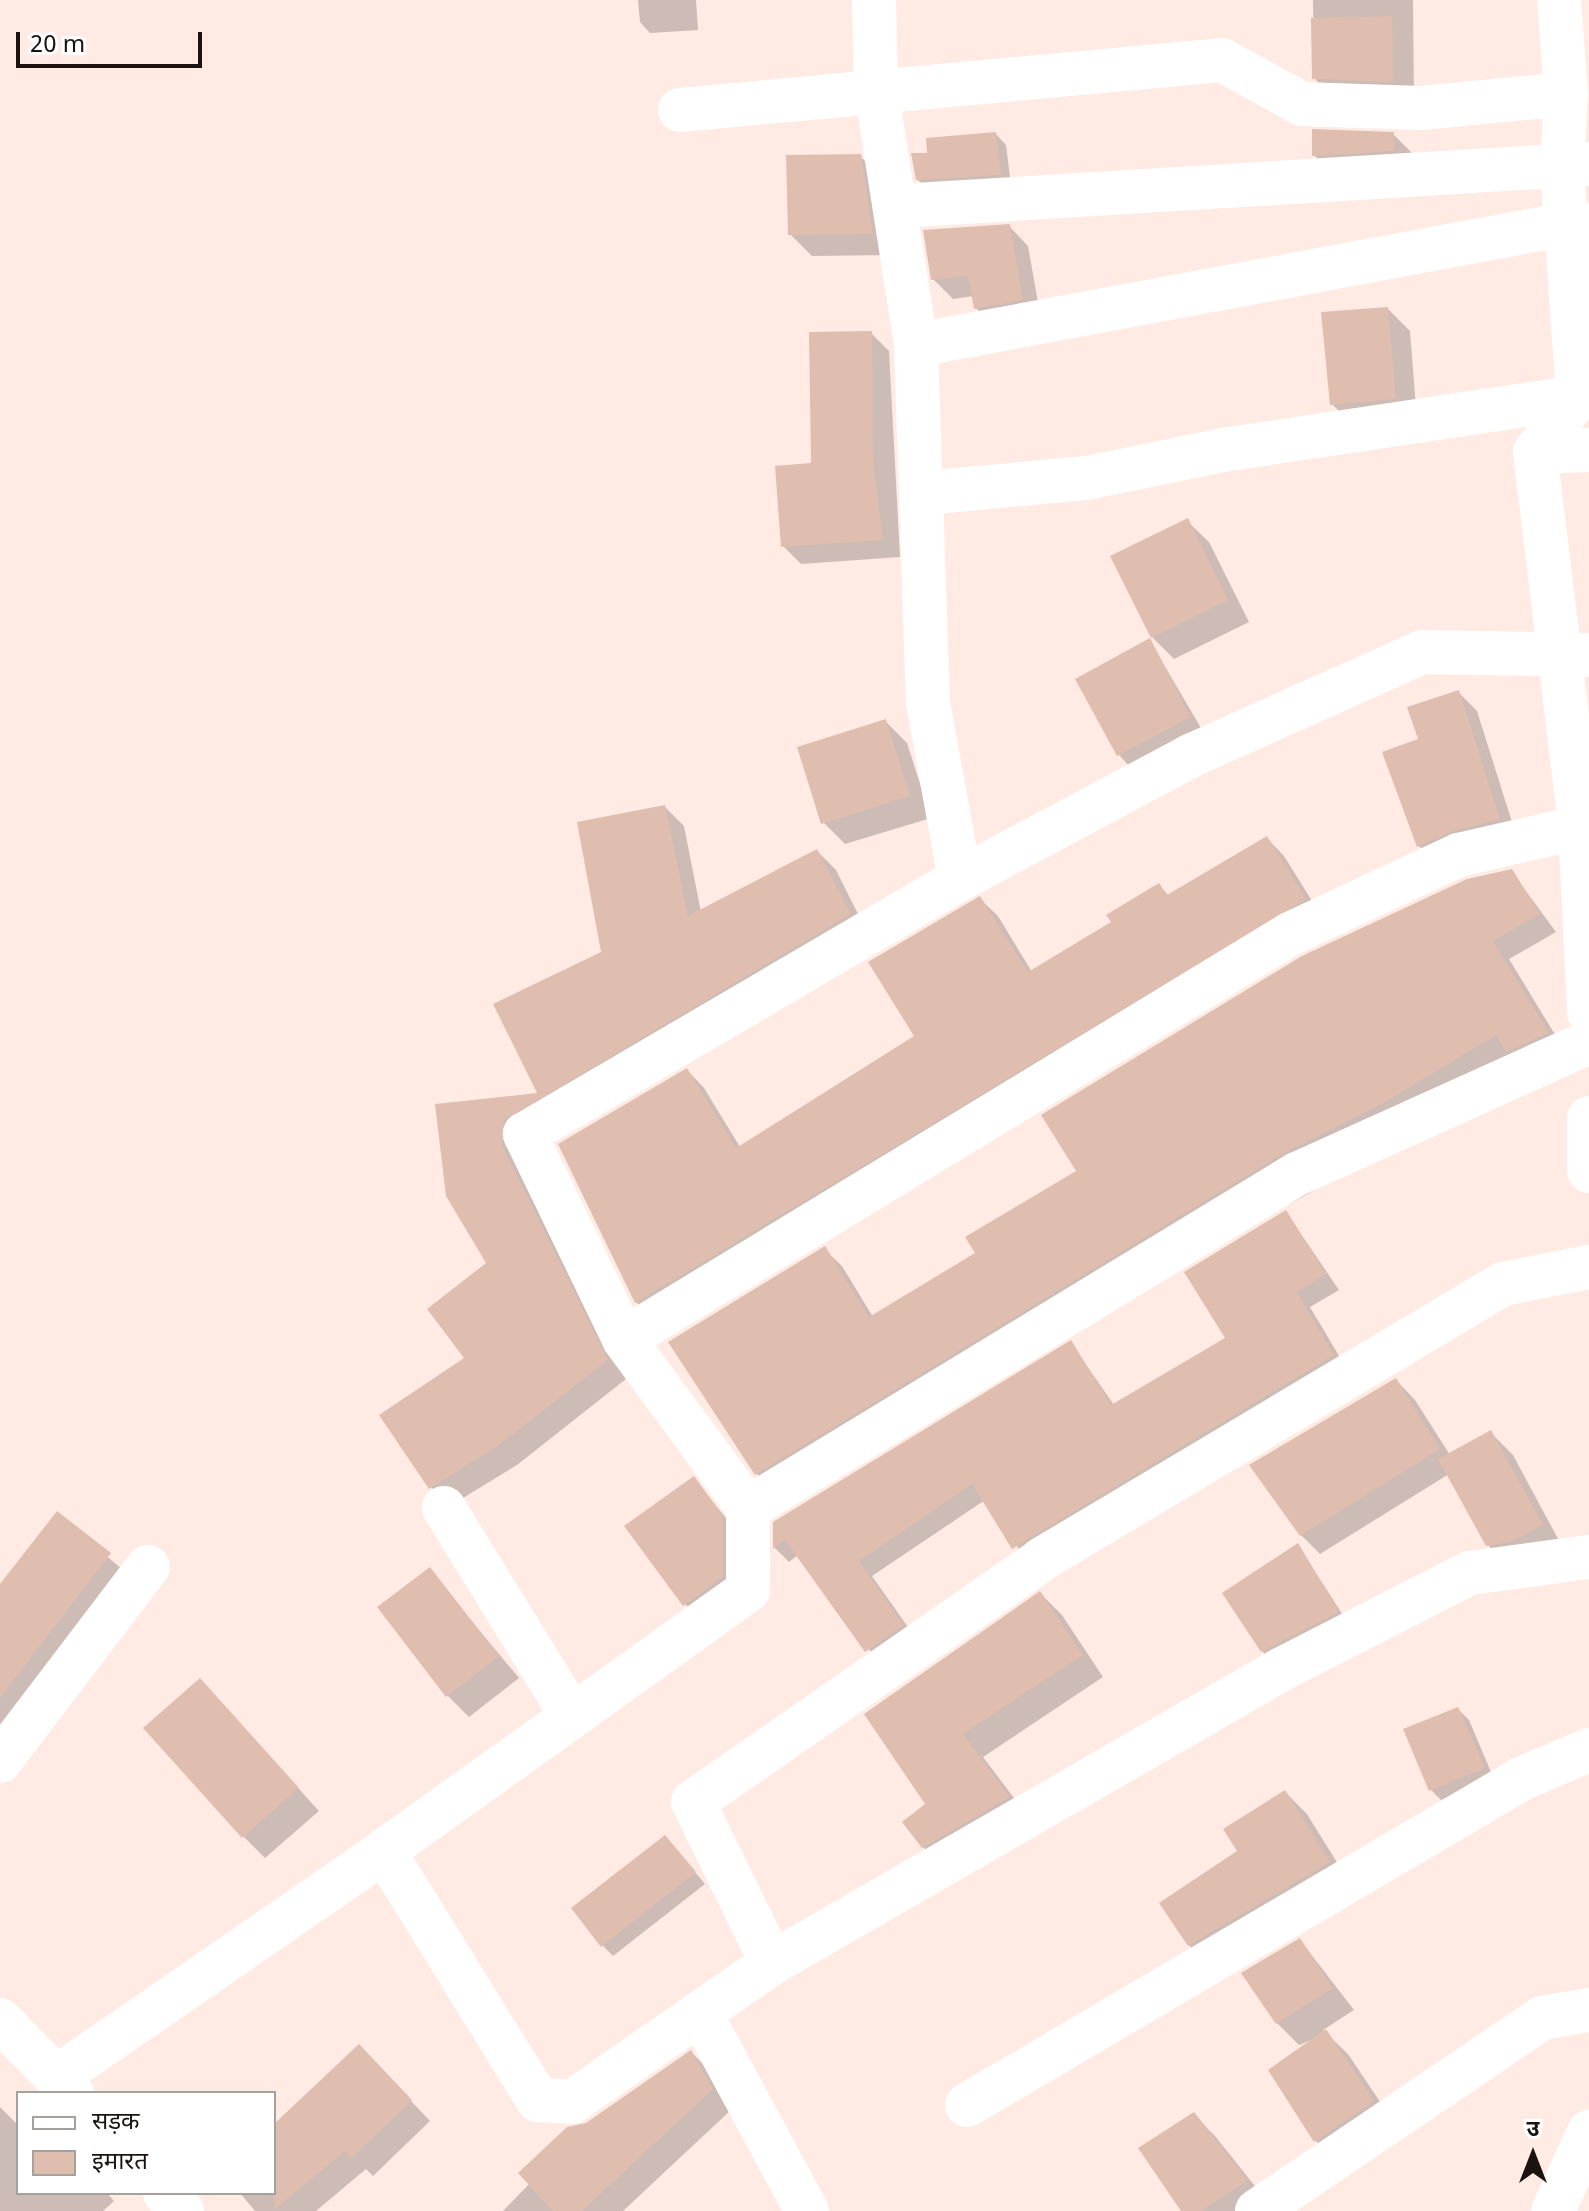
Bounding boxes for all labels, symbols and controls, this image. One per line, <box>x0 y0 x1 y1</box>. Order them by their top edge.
scale bar <box>20 16 206 66</box>
text: 20 m <box>30 30 85 62</box>
legend <box>16 2091 276 2195</box>
text: सड़क <box>92 2107 140 2139</box>
north arrow <box>1493 2115 1573 2195</box>
text: उ <box>1527 2116 1539 2145</box>
text: इमारत <box>92 2147 148 2179</box>

